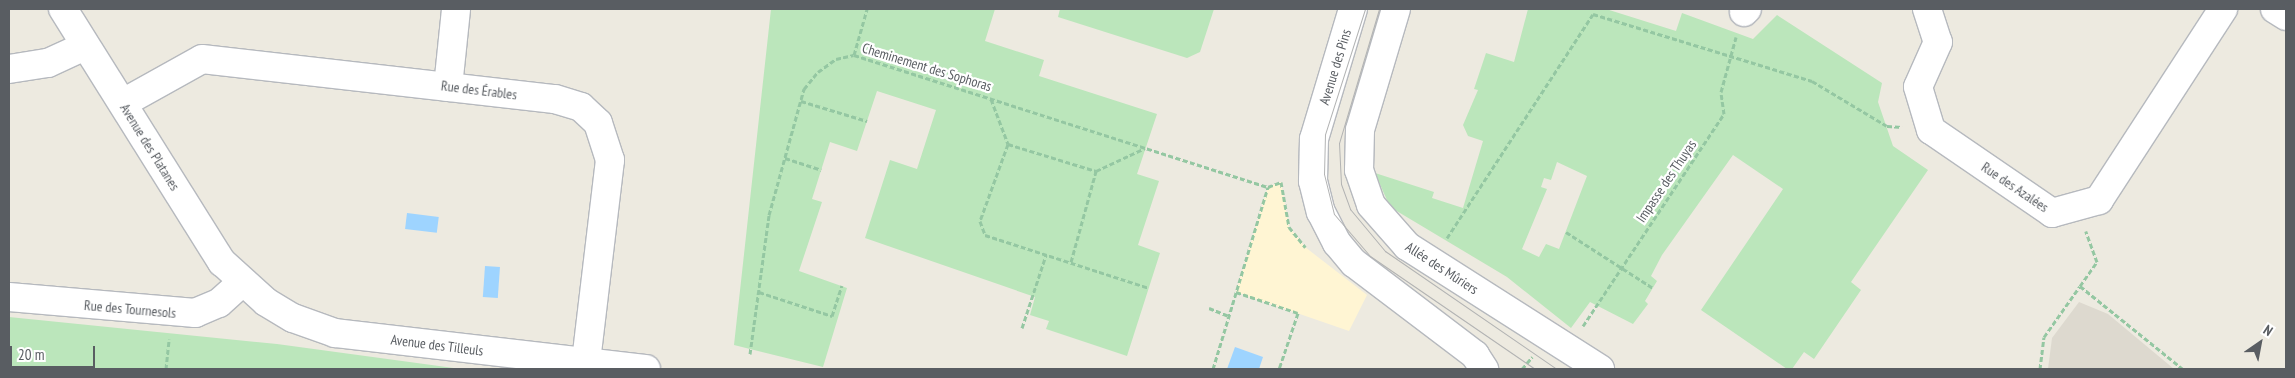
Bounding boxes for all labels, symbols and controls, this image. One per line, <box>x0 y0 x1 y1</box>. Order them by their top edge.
street label: Avenue des Pins <box>1316 27 1354 107</box>
street label: Cheminement des Sophoras <box>860 39 994 95</box>
street label: Rue des Érables <box>440 77 518 103</box>
street label: Avenue des Platanes <box>117 100 183 194</box>
street label: Impasse des Thuyas <box>1632 137 1700 225</box>
street label: Rue des Azalées <box>1978 158 2052 216</box>
street label: Allée des Mûriers <box>1402 238 1482 298</box>
street label: Rue des Tournesols <box>83 297 177 321</box>
north arrow <box>2235 318 2285 368</box>
text: N <box>2260 321 2276 340</box>
street label: Avenue des Tilleuls <box>390 331 484 359</box>
scale bar <box>12 336 98 368</box>
text: 20 m <box>18 345 44 364</box>

